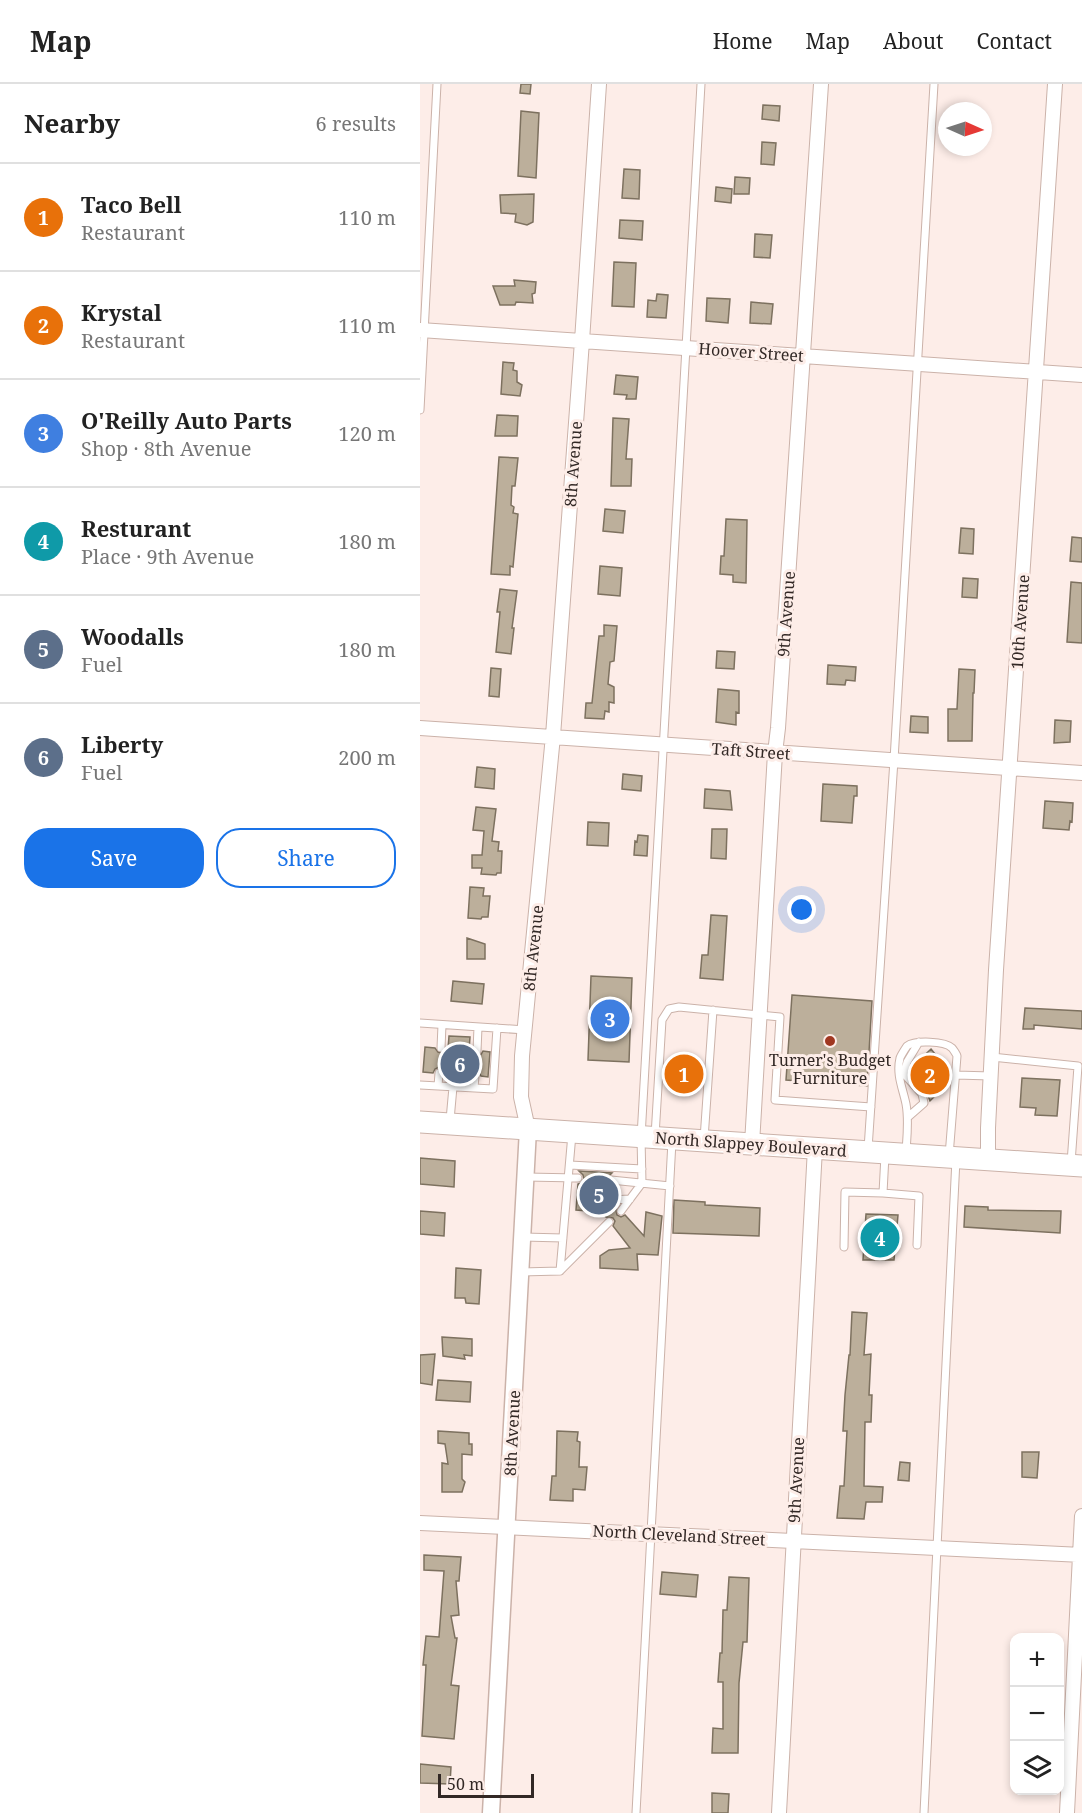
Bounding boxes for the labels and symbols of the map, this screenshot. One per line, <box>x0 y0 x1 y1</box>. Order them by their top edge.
north arrow <box>938 102 992 156</box>
street label: Hoover Street <box>698 337 805 367</box>
street label: 8th Avenue <box>559 420 587 508</box>
street label: 9th Avenue <box>772 570 800 658</box>
street label: 10th Avenue <box>1006 574 1034 670</box>
street label: Taft Street <box>711 737 791 765</box>
your location <box>787 895 816 924</box>
street label: 8th Avenue <box>518 904 548 992</box>
pin: 3 <box>590 996 630 1042</box>
marker: Turner's Budget Furniture <box>823 1034 837 1048</box>
pin: 6 <box>440 1042 480 1086</box>
place label: Turner's Budget Furniture <box>769 1049 891 1089</box>
pin: 1 <box>664 1052 704 1096</box>
pin: 2 <box>910 1052 950 1098</box>
street label: North Slappey Boulevard <box>654 1126 848 1162</box>
pin: 5 <box>580 1172 618 1218</box>
pin: 4 <box>860 1216 900 1260</box>
street label: 8th Avenue <box>499 1389 525 1477</box>
street label: 9th Avenue <box>783 1436 809 1524</box>
street label: North Cleveland Street <box>592 1519 766 1551</box>
scale bar <box>438 1771 534 1798</box>

